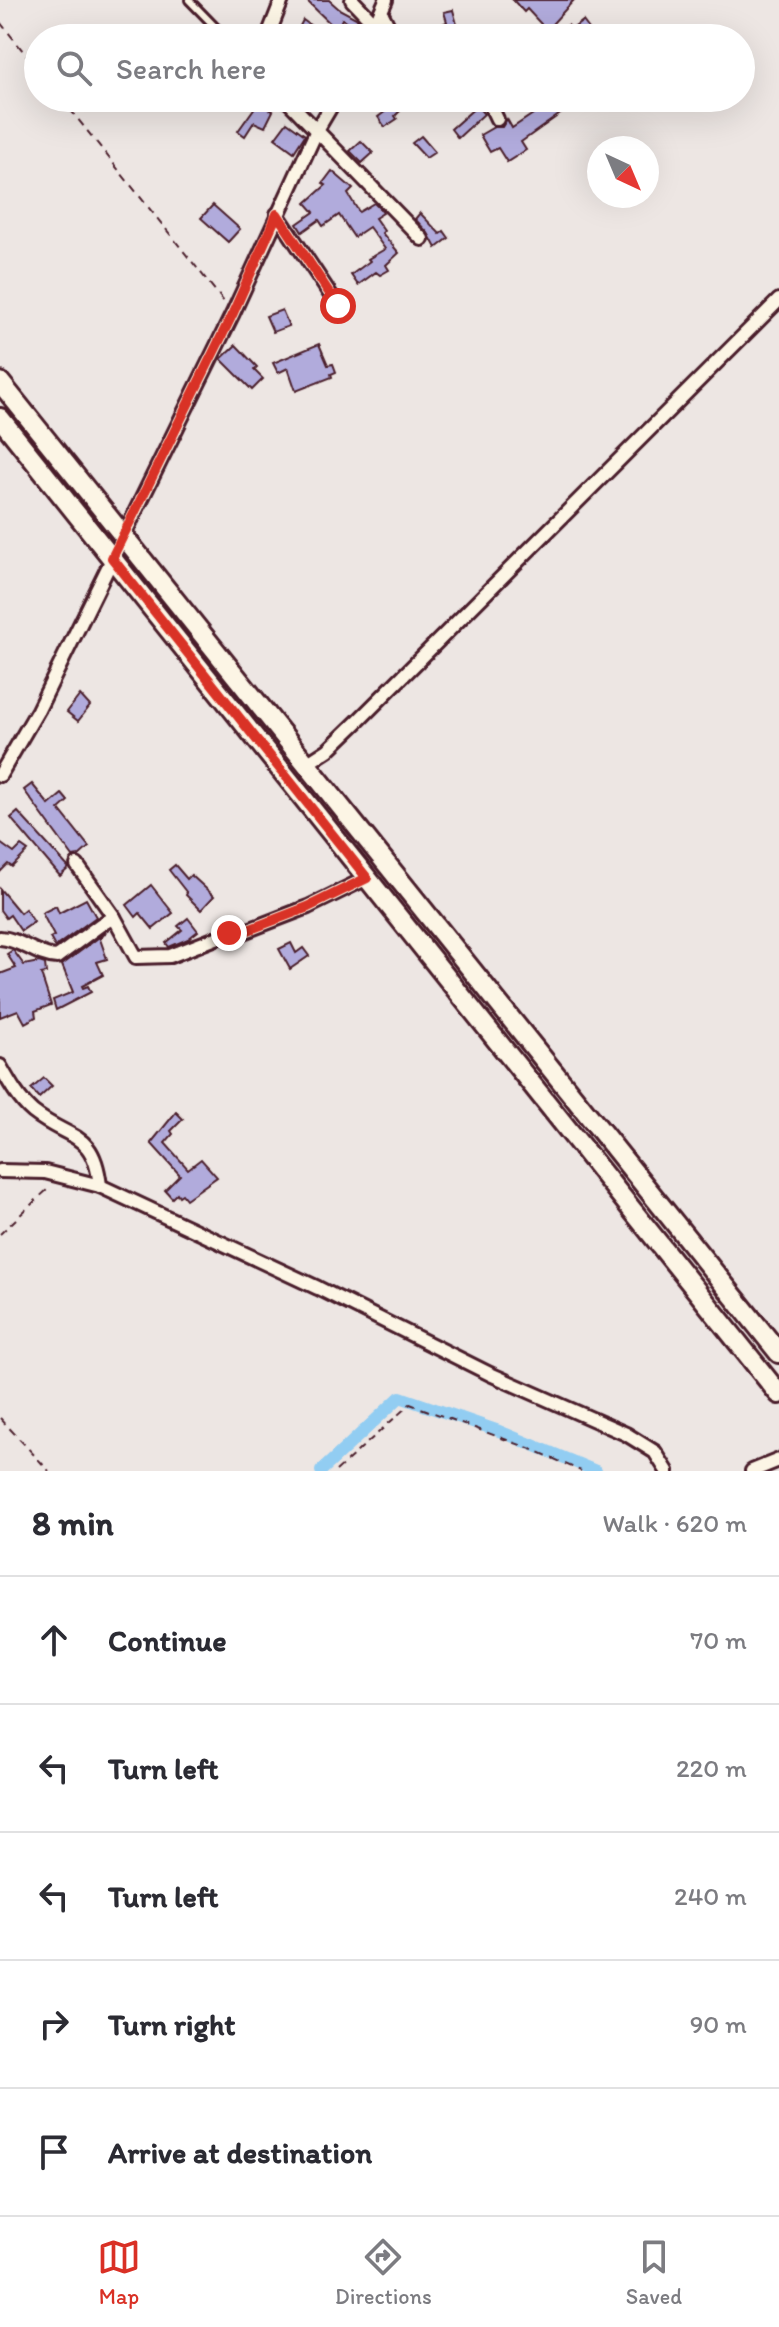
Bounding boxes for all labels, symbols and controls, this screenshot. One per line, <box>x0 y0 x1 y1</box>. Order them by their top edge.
search box <box>24 24 755 112</box>
icon: search <box>52 46 96 90</box>
text: Search here <box>116 50 266 87</box>
north arrow <box>587 136 659 208</box>
route start <box>320 288 356 324</box>
route end <box>211 915 247 951</box>
text: 8 min <box>32 1503 114 1544</box>
text: Walk · 620 m <box>602 1507 747 1539</box>
icon: ahead <box>32 1618 76 1662</box>
text: Continue <box>108 1622 227 1659</box>
text: 70 m <box>690 1624 747 1656</box>
icon: left <box>32 1746 76 1790</box>
text: Turn left <box>108 1750 219 1787</box>
text: 220 m <box>676 1752 747 1784</box>
icon: left <box>32 1874 76 1918</box>
text: Turn left <box>108 1878 219 1915</box>
text: 240 m <box>674 1880 747 1912</box>
icon: right <box>32 2002 76 2046</box>
text: Turn right <box>108 2006 236 2043</box>
text: 90 m <box>690 2008 747 2040</box>
icon: arrive <box>32 2130 76 2174</box>
text: Arrive at destination <box>108 2134 372 2171</box>
tab: Map <box>97 2235 141 2310</box>
tab: Directions <box>335 2235 432 2310</box>
tab: Saved <box>626 2235 682 2310</box>

